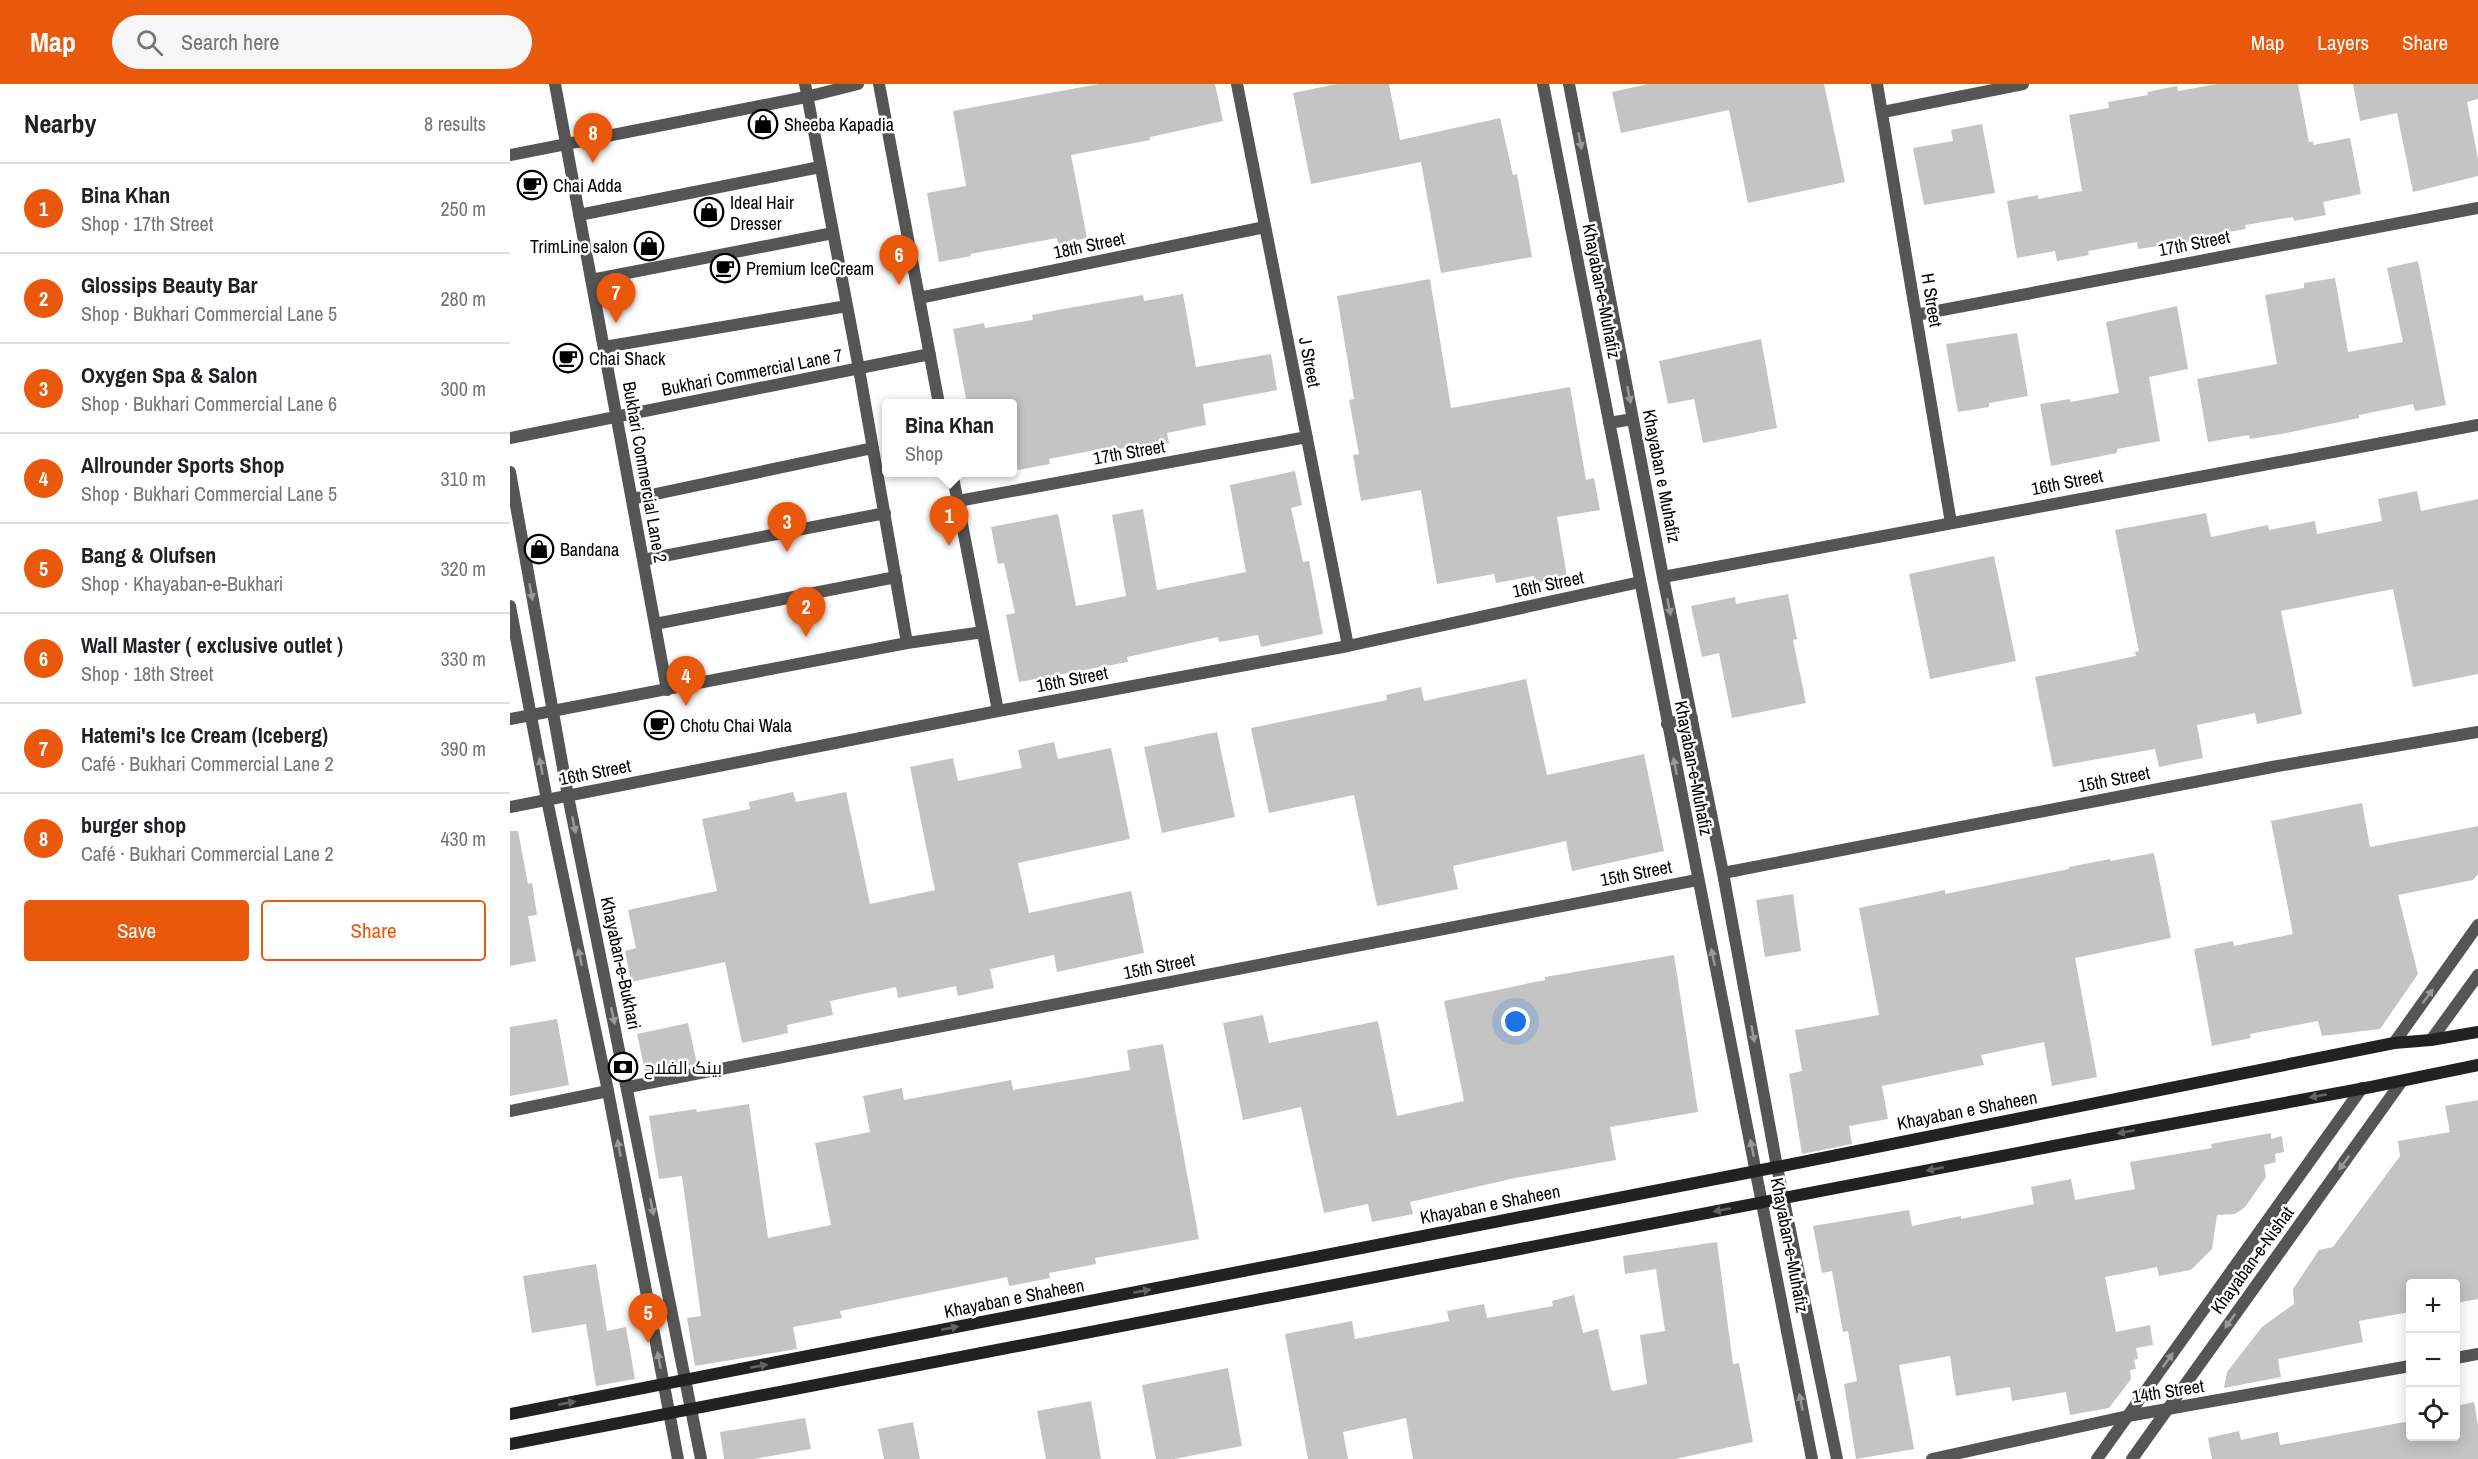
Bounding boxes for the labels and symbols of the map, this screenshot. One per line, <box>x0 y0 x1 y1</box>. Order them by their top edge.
shop icon: Sheeba Kapadia <box>747 108 779 140</box>
place label: Sheeba Kapadia <box>784 112 894 137</box>
pin: 8 <box>574 113 613 163</box>
one-way arrow <box>1576 132 1585 151</box>
cafe icon: Chai Adda <box>516 169 548 201</box>
place label: Chai Adda <box>553 173 622 198</box>
place label: Ideal Hair Dresser <box>730 190 794 236</box>
shop icon: Ideal Hair Dresser <box>693 196 725 228</box>
street label: Khayaban-e-Muhafiz <box>1577 221 1627 361</box>
street label: 17th Street <box>2156 224 2232 262</box>
street label: 18th Street <box>1051 225 1127 265</box>
shop icon: TrimLine salon <box>633 230 665 262</box>
place label: TrimLine salon <box>530 234 628 259</box>
pin: 6 <box>880 236 918 285</box>
cafe icon: Premium IceCream <box>709 252 741 284</box>
place label: Premium IceCream <box>746 256 874 281</box>
street label: H Street <box>1915 271 1949 329</box>
pin: 7 <box>596 274 636 323</box>
street label: J Street <box>1293 335 1327 389</box>
cafe icon: Chai Shack <box>552 342 584 374</box>
street label: Bukhari Commercial Lane 7 <box>659 342 845 402</box>
place label: Chai Shack <box>589 346 666 371</box>
street label: Bukhari Commercial Lane 2 <box>617 379 673 565</box>
one-way arrow <box>1624 386 1633 405</box>
street label: Khayaban e Muhafiz <box>1637 407 1687 545</box>
street label: 17th Street <box>1091 433 1167 471</box>
street label: 16th Street <box>2029 463 2105 501</box>
pin: 1 <box>930 496 968 546</box>
pin: 3 <box>768 502 806 552</box>
shop icon: Bandana <box>523 533 555 565</box>
place label: Bandana <box>560 537 619 562</box>
street label: 16th Street <box>1510 564 1586 604</box>
one-way arrow <box>527 583 536 602</box>
pin: 2 <box>786 588 826 637</box>
one-way arrow <box>1665 598 1674 617</box>
pin: 4 <box>666 656 705 706</box>
street label: 16th Street <box>1034 660 1110 698</box>
street label: Khayaban-e-Muhafiz <box>1669 698 1719 838</box>
cafe icon: Chotu Chai Wala <box>643 709 675 741</box>
place label: Chotu Chai Wala <box>680 713 792 738</box>
street label: 16th Street <box>557 753 633 791</box>
one-way arrow <box>536 756 545 775</box>
one-way arrow <box>1670 756 1679 775</box>
street label: 15th Street <box>2076 760 2152 798</box>
one-way arrow <box>569 816 579 834</box>
street label: 15th Street <box>1598 854 1674 892</box>
street label: Khayaban-e-Bukhari <box>595 894 647 1032</box>
one-way arrow <box>575 947 584 966</box>
street label: 15th Street <box>1121 947 1197 985</box>
one-way arrow <box>1708 947 1717 966</box>
one-way arrow <box>2422 988 2434 1004</box>
one-way arrow <box>609 1007 618 1026</box>
your location <box>1501 1007 1530 1036</box>
one-way arrow <box>1749 1025 1758 1044</box>
bank icon: بینک الفلاح <box>607 1051 639 1083</box>
place label: بینک الفلاح <box>644 1055 722 1080</box>
street label: Khayaban e Shaheen <box>1895 1084 2039 1136</box>
one-way arrow <box>2308 1092 2327 1101</box>
one-way arrow <box>2116 1128 2135 1137</box>
one-way arrow <box>614 1138 623 1157</box>
one-way arrow <box>1747 1139 1757 1157</box>
one-way arrow <box>2338 1155 2350 1170</box>
one-way arrow <box>1925 1165 1944 1174</box>
street label: Khayaban-e-Muhafiz <box>1765 1175 1815 1315</box>
street label: Khayaban e Shaheen <box>1418 1178 1562 1230</box>
one-way arrow <box>648 1198 657 1217</box>
street label: Khayaban-e-Nishat <box>2205 1201 2299 1319</box>
one-way arrow <box>1713 1206 1732 1215</box>
street label: Khayaban e Shaheen <box>942 1272 1086 1324</box>
one-way arrow <box>1132 1286 1151 1295</box>
pin: 5 <box>628 1294 668 1343</box>
one-way arrow <box>2224 1313 2236 1329</box>
one-way arrow <box>941 1323 960 1332</box>
one-way arrow <box>654 1351 663 1370</box>
one-way arrow <box>2161 1353 2173 1368</box>
one-way arrow <box>750 1361 769 1370</box>
street label: 14th Street <box>2130 1373 2206 1409</box>
one-way arrow <box>1796 1392 1805 1411</box>
one-way arrow <box>558 1398 577 1407</box>

